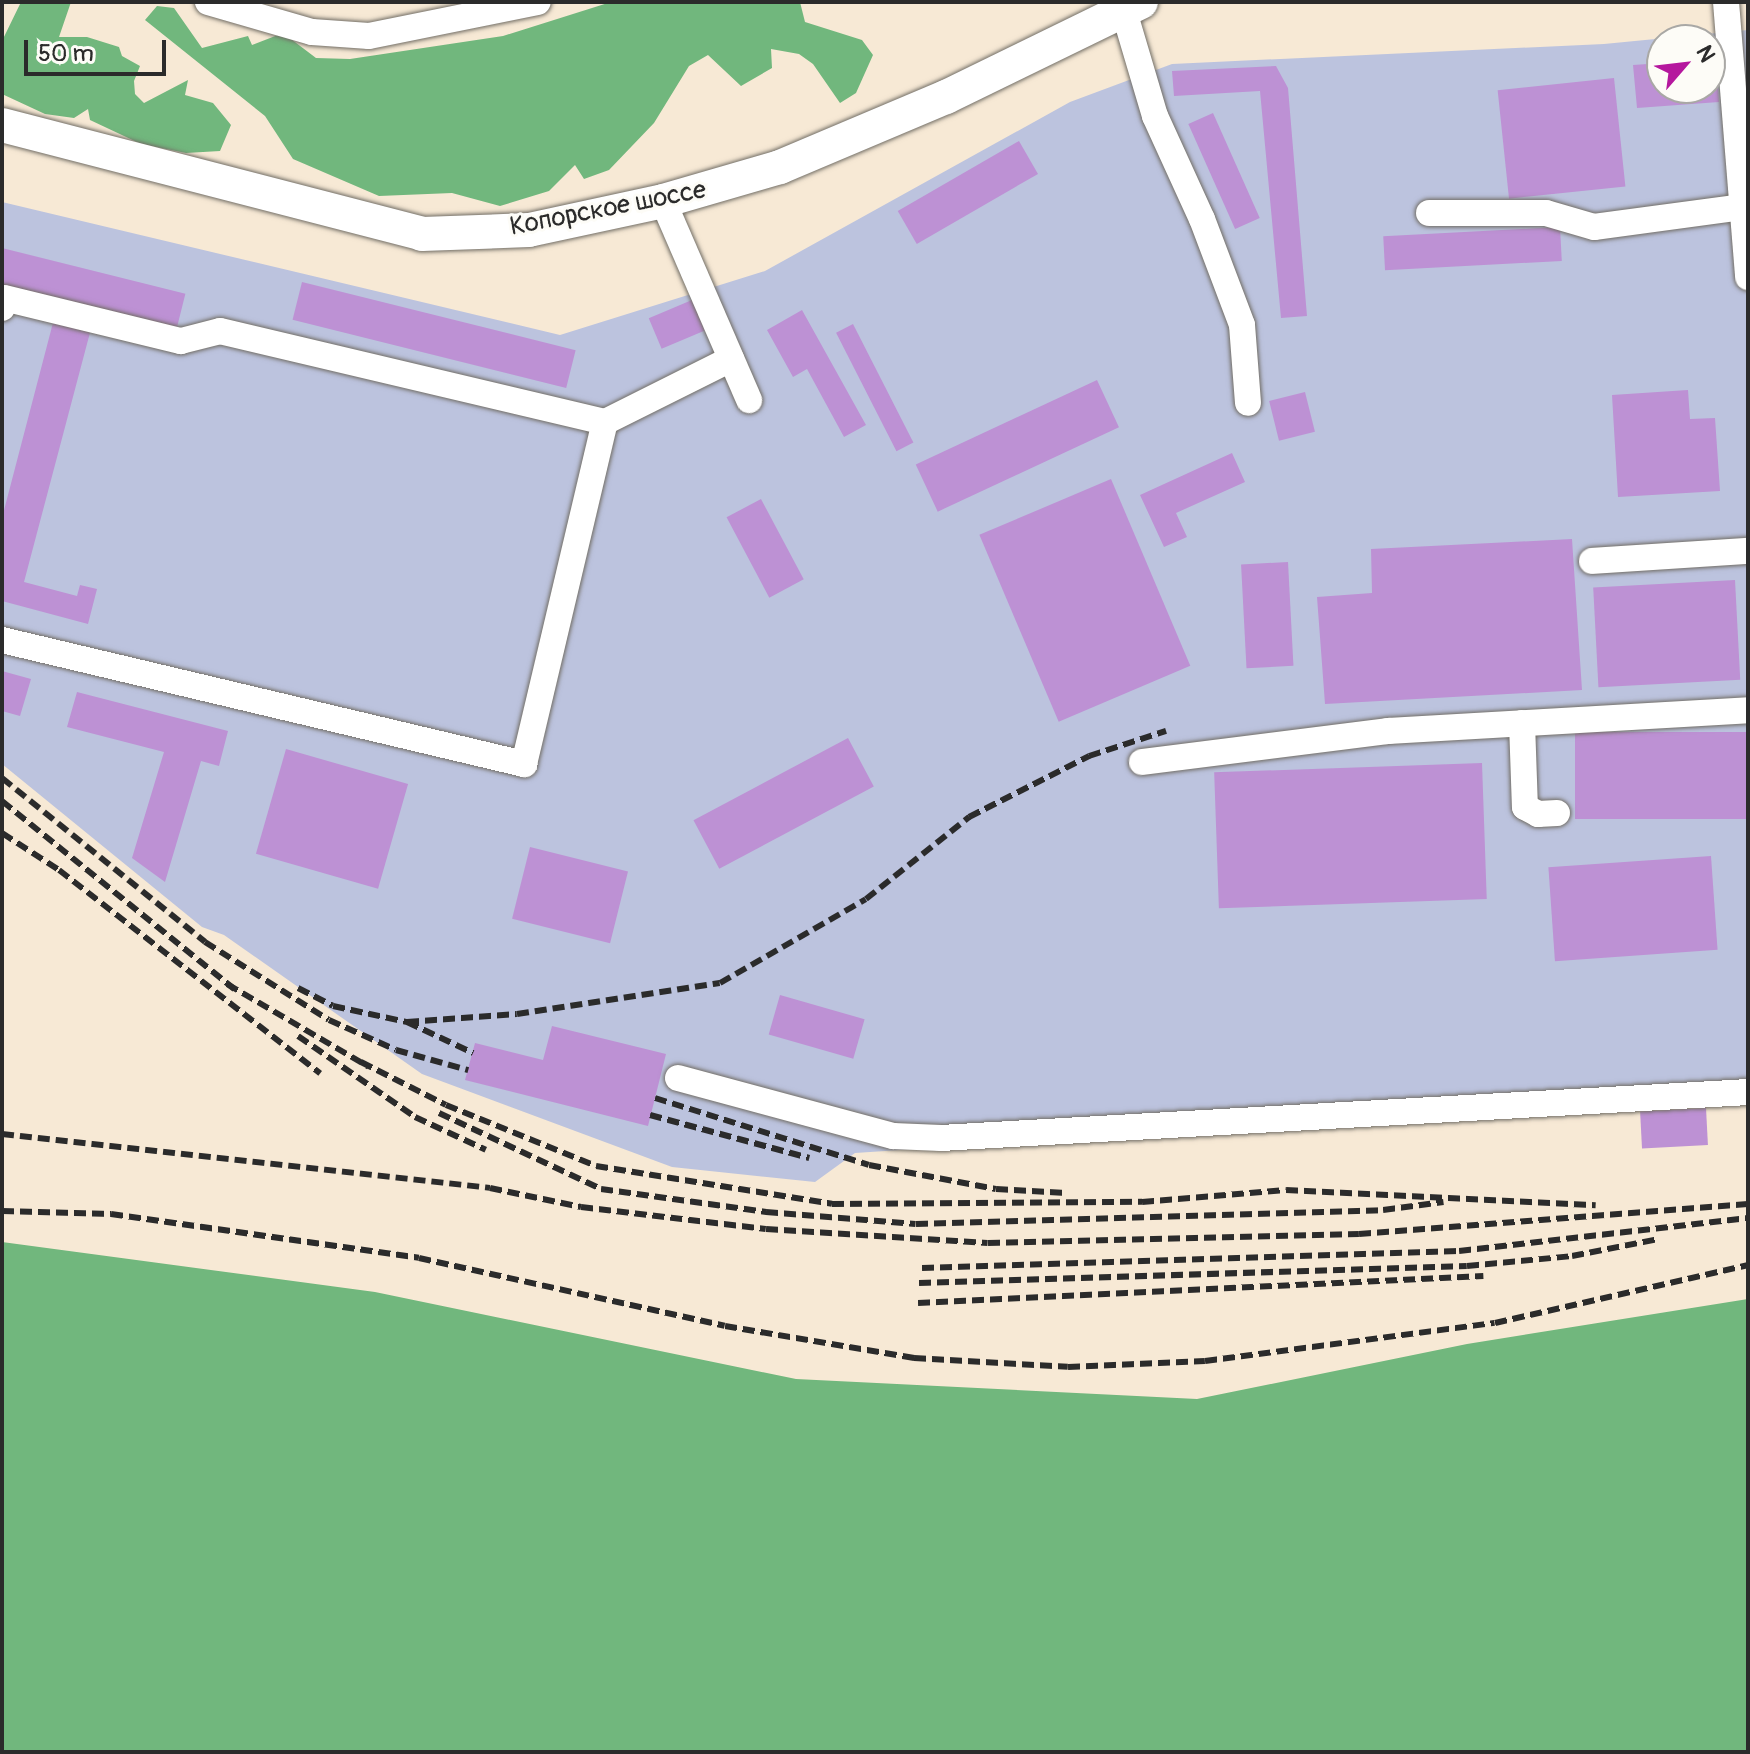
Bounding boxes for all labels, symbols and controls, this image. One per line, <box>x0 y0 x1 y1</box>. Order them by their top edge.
scale bar <box>28 24 170 74</box>
north arrow <box>1646 24 1726 104</box>
text: 50 m <box>38 39 94 68</box>
text: N <box>1690 41 1721 67</box>
street label: Копорское шоссе <box>507 175 709 243</box>

